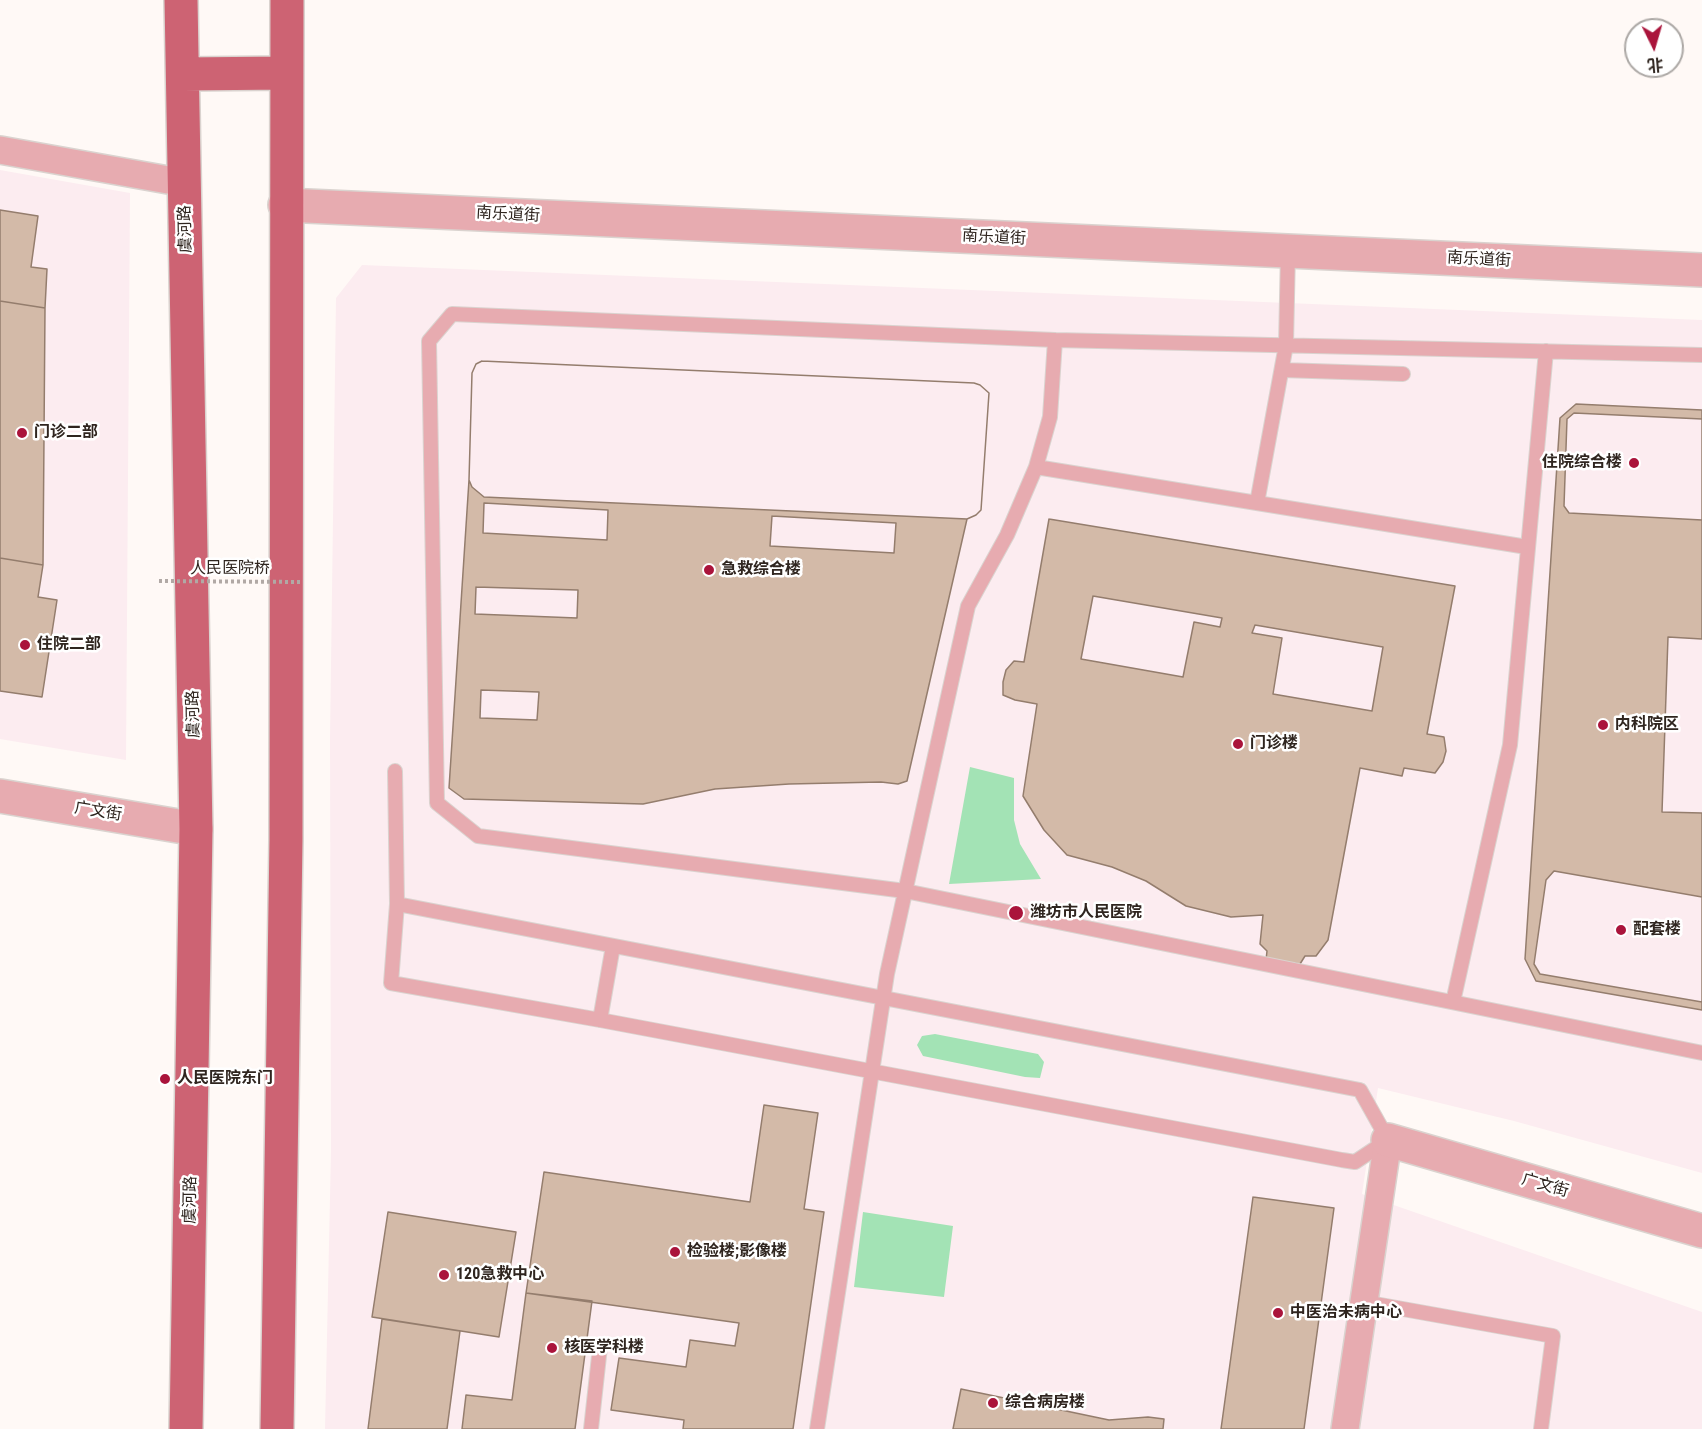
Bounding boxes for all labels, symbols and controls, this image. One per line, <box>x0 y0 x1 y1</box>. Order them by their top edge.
north arrow <box>1624 18 1684 78</box>
text: 北 <box>1647 54 1664 75</box>
street label: 南乐道街 <box>476 204 540 226</box>
street label: 虞河路 <box>176 205 196 253</box>
street label: 南乐道街 <box>962 227 1026 249</box>
street label: 南乐道街 <box>1447 249 1511 271</box>
place label: 门诊二部 <box>34 423 98 443</box>
marker: 门诊二部 <box>15 426 29 440</box>
place label: 住院综合楼 <box>1542 453 1622 473</box>
marker: 住院综合楼 <box>1627 456 1641 470</box>
street label: 人民医院桥 <box>190 559 270 579</box>
place label: 急救综合楼 <box>721 560 801 580</box>
marker: 急救综合楼 <box>702 563 716 577</box>
place label: 住院二部 <box>37 635 101 655</box>
marker: 住院二部 <box>18 638 32 652</box>
street label: 虞河路 <box>184 690 204 738</box>
place label: 内科院区 <box>1615 715 1679 735</box>
marker: 内科院区 <box>1596 718 1610 732</box>
place label: 门诊楼 <box>1250 734 1298 754</box>
marker: 门诊楼 <box>1231 737 1245 751</box>
street label: 广文街 <box>73 799 123 825</box>
place label: 潍坊市人民医院 <box>1030 903 1142 923</box>
marker: 潍坊市人民医院 <box>1007 904 1025 922</box>
place label: 配套楼 <box>1633 920 1681 940</box>
marker: 配套楼 <box>1614 923 1628 937</box>
place label: 人民医院东门 <box>177 1069 273 1089</box>
marker: 人民医院东门 <box>158 1072 172 1086</box>
street label: 广文街 <box>1519 1170 1571 1202</box>
street label: 虞河路 <box>181 1176 201 1224</box>
place label: 检验楼;影像楼 <box>687 1242 787 1262</box>
marker: 检验楼;影像楼 <box>668 1245 682 1259</box>
place label: 120急救中心 <box>456 1265 544 1285</box>
marker: 120急救中心 <box>437 1268 451 1282</box>
place label: 中医治未病中心 <box>1290 1303 1402 1323</box>
marker: 中医治未病中心 <box>1271 1306 1285 1320</box>
place label: 核医学科楼 <box>564 1338 644 1358</box>
marker: 核医学科楼 <box>545 1341 559 1355</box>
place label: 综合病房楼 <box>1005 1393 1085 1413</box>
marker: 综合病房楼 <box>986 1396 1000 1410</box>

